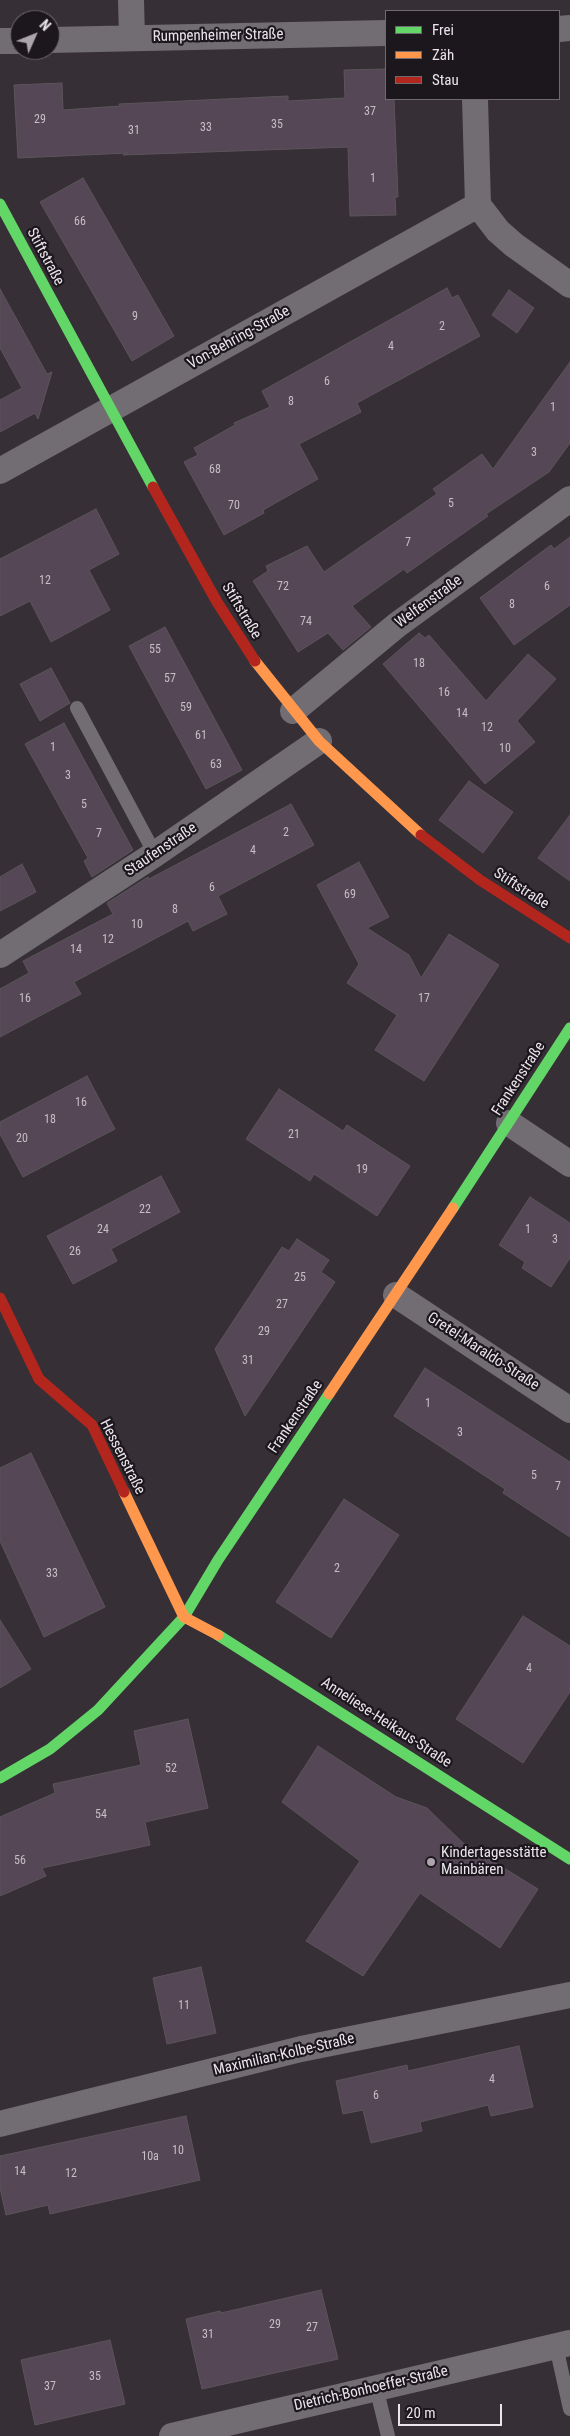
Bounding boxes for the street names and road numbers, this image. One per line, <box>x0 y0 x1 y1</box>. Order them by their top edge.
street label: Rumpenheimer Straße <box>152 26 284 46</box>
street label: Stiftstraße <box>22 225 68 289</box>
street label: Von-Behring-Straße <box>185 302 293 374</box>
street label: Welfenstraße <box>392 572 466 632</box>
street label: Stiftstraße <box>217 580 265 642</box>
street label: Staufenstraße <box>122 819 200 881</box>
street label: Stiftstraße <box>490 864 552 914</box>
street label: Frankenstraße <box>489 1039 549 1119</box>
street label: Gretel-Maraldo-Straße <box>424 1309 542 1395</box>
street label: Frankenstraße <box>265 1377 327 1457</box>
street label: Hessenstraße <box>95 1416 149 1498</box>
street label: Anneliese-Heikaus-Straße <box>317 1674 455 1772</box>
street label: Maximilian-Kolbe-Straße <box>212 2030 356 2080</box>
street label: Dietrich-Bonhoeffer-Straße <box>292 2363 450 2415</box>

